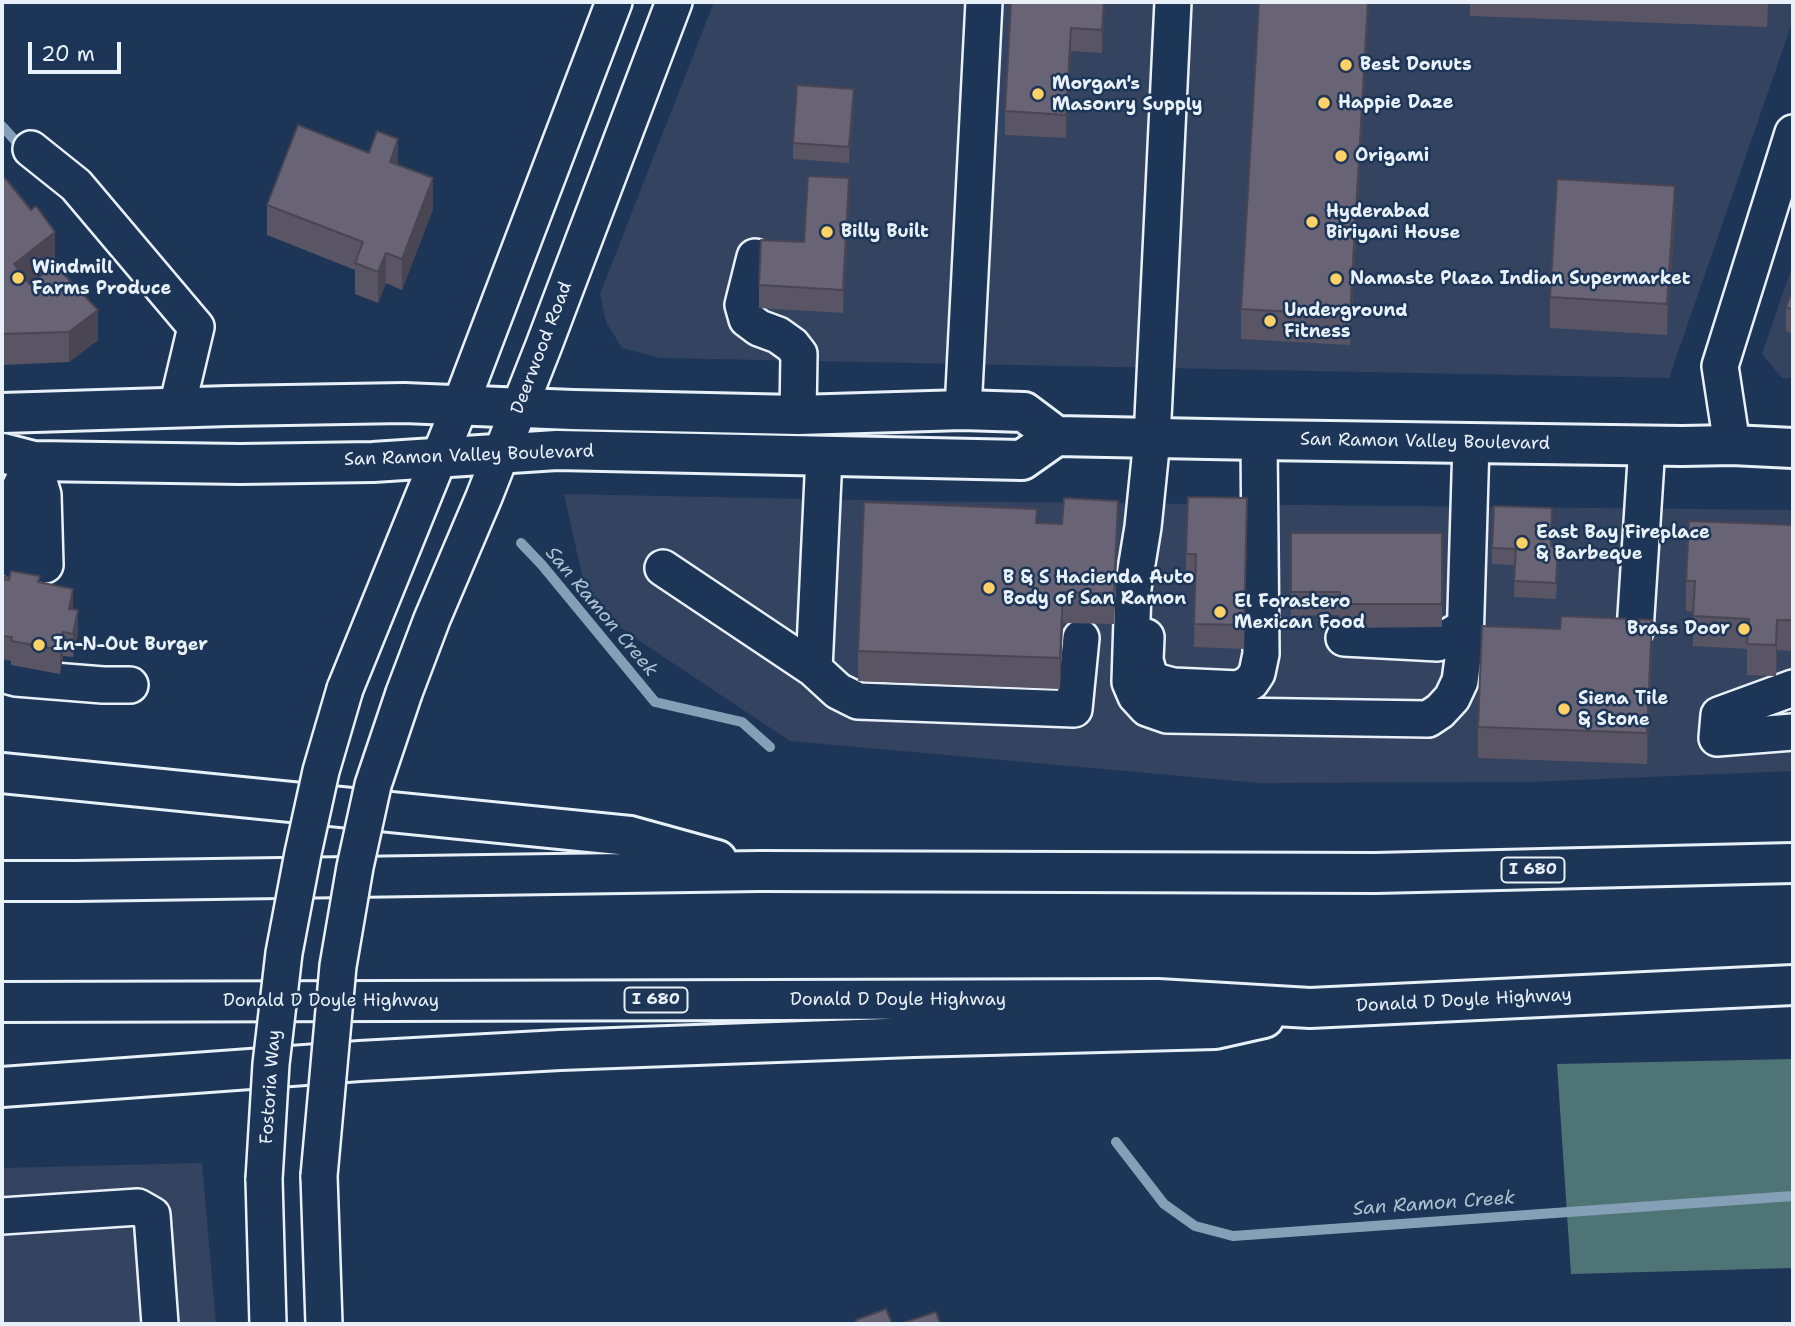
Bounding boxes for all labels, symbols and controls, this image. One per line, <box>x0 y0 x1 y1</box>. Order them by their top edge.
scale bar <box>32 28 124 72</box>
text: 20 m <box>41 40 95 68</box>
place label: Best Donuts <box>1360 54 1472 76</box>
marker: Best Donuts <box>1338 57 1354 73</box>
place label: Morgan's Masonry Supply <box>1052 73 1202 116</box>
marker: Morgan's Masonry Supply <box>1030 86 1046 102</box>
place label: Happie Daze <box>1338 92 1454 114</box>
marker: Happie Daze <box>1316 95 1332 111</box>
place label: Origami <box>1355 145 1429 167</box>
marker: Origami <box>1333 148 1349 164</box>
place label: Hyderabad Biriyani House <box>1326 201 1460 244</box>
marker: Hyderabad Biriyani House <box>1304 214 1320 230</box>
place label: Billy Built <box>841 221 929 243</box>
marker: Billy Built <box>819 224 835 240</box>
place label: Windmill Farms Produce <box>32 257 171 300</box>
place label: Namaste Plaza Indian Supermarket <box>1350 268 1690 290</box>
marker: Windmill Farms Produce <box>10 270 26 286</box>
marker: Namaste Plaza Indian Supermarket <box>1328 271 1344 287</box>
street label: Deerwood Road <box>507 279 577 417</box>
place label: Underground Fitness <box>1284 300 1408 342</box>
marker: Underground Fitness <box>1262 313 1278 329</box>
street label: San Ramon Valley Boulevard <box>1300 429 1550 455</box>
street label: San Ramon Valley Boulevard <box>344 441 594 471</box>
place label: East Bay Fireplace & Barbeque <box>1536 522 1710 564</box>
marker: East Bay Fireplace & Barbeque <box>1514 535 1530 551</box>
water label: San Ramon Creek <box>540 542 662 682</box>
place label: B & S Hacienda Auto Body of San Ramon <box>1003 567 1194 610</box>
marker: B & S Hacienda Auto Body of San Ramon <box>981 580 997 596</box>
place label: El Forastero Mexican Food <box>1234 591 1365 634</box>
marker: El Forastero Mexican Food <box>1212 604 1228 620</box>
place label: Brass Door <box>1627 618 1730 640</box>
marker: Brass Door <box>1736 621 1752 637</box>
place label: In-N-Out Burger <box>53 634 208 656</box>
marker: In-N-Out Burger <box>31 637 47 653</box>
place label: Siena Tile & Stone <box>1578 688 1668 730</box>
marker: Siena Tile & Stone <box>1556 701 1572 717</box>
road number: I 680 <box>1502 858 1564 883</box>
street label: Donald D Doyle Highway <box>1356 985 1572 1017</box>
road number: I 680 <box>624 988 688 1012</box>
street label: Donald D Doyle Highway <box>790 989 1006 1011</box>
street label: Donald D Doyle Highway <box>223 990 439 1012</box>
street label: Fostoria Way <box>256 1029 286 1145</box>
water label: San Ramon Creek <box>1352 1187 1516 1221</box>

